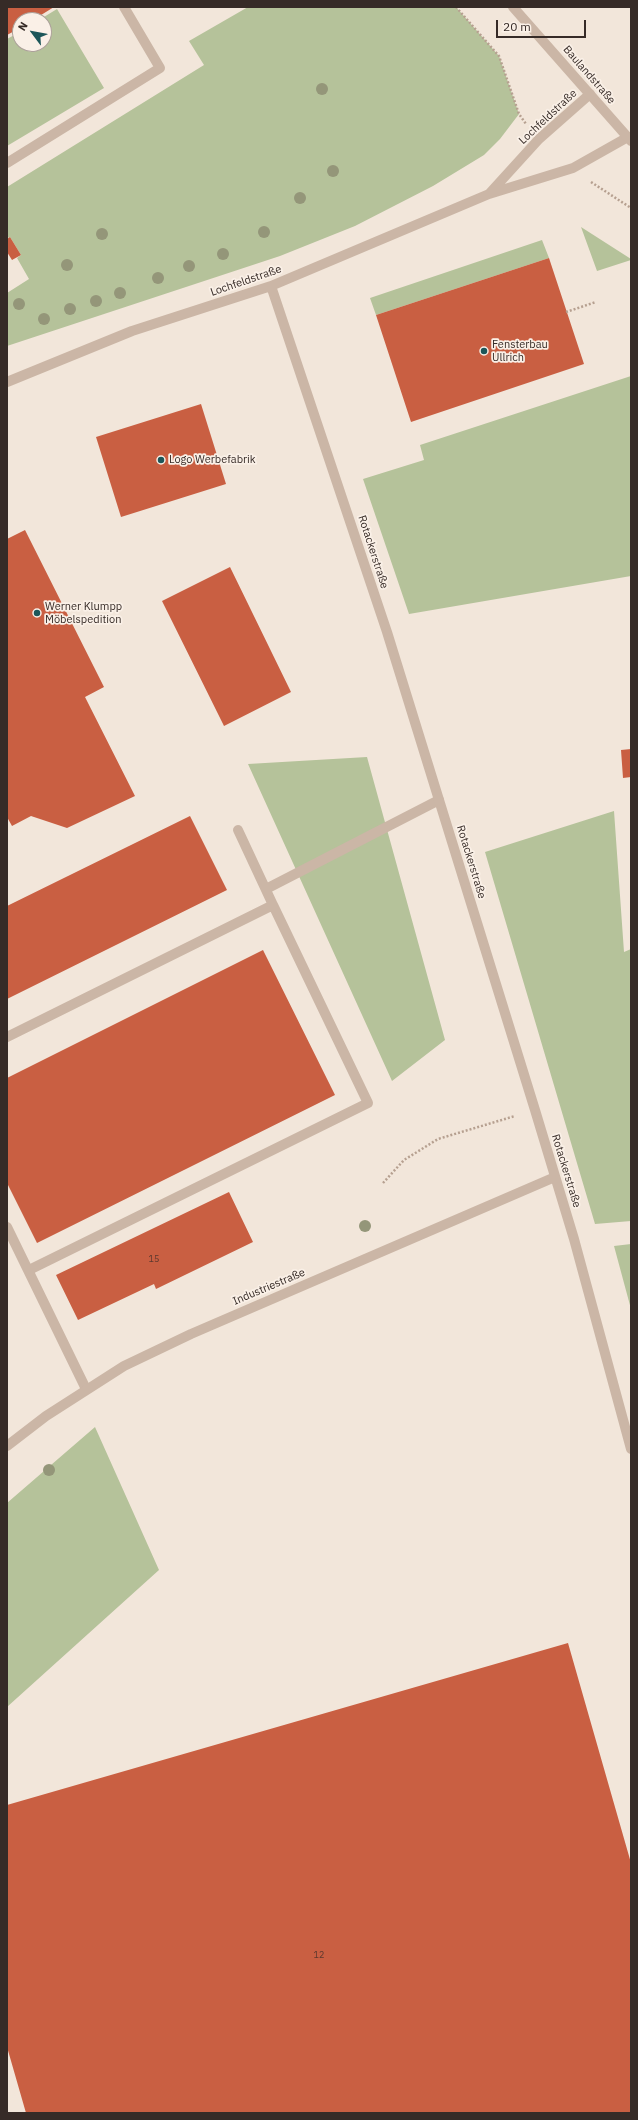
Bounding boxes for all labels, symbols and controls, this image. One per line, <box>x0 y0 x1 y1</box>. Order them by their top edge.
north arrow <box>12 12 52 52</box>
scale bar <box>498 12 588 38</box>
text: N <box>15 19 31 33</box>
text: 20 m <box>503 19 531 34</box>
street label: Baulandstraße <box>560 43 618 107</box>
street label: Lochfeldstraße <box>516 87 580 147</box>
street label: Lochfeldstraße <box>209 263 283 299</box>
place label: Fensterbau Ullrich <box>492 338 548 364</box>
marker: Fensterbau Ullrich <box>479 346 489 356</box>
place label: Logo Werbefabrik <box>169 453 256 467</box>
marker: Logo Werbefabrik <box>156 455 166 465</box>
street label: Rotackerstraße <box>355 514 391 590</box>
place label: Werner Klumpp Möbelspedition <box>45 600 122 626</box>
marker: Werner Klumpp Möbelspedition <box>32 608 42 618</box>
street label: Rotackerstraße <box>454 824 488 900</box>
street label: Rotackerstraße <box>549 1133 583 1209</box>
house number: 15 <box>149 1254 159 1264</box>
street label: Industriestraße <box>231 1266 307 1308</box>
house number: 12 <box>314 1950 324 1960</box>

